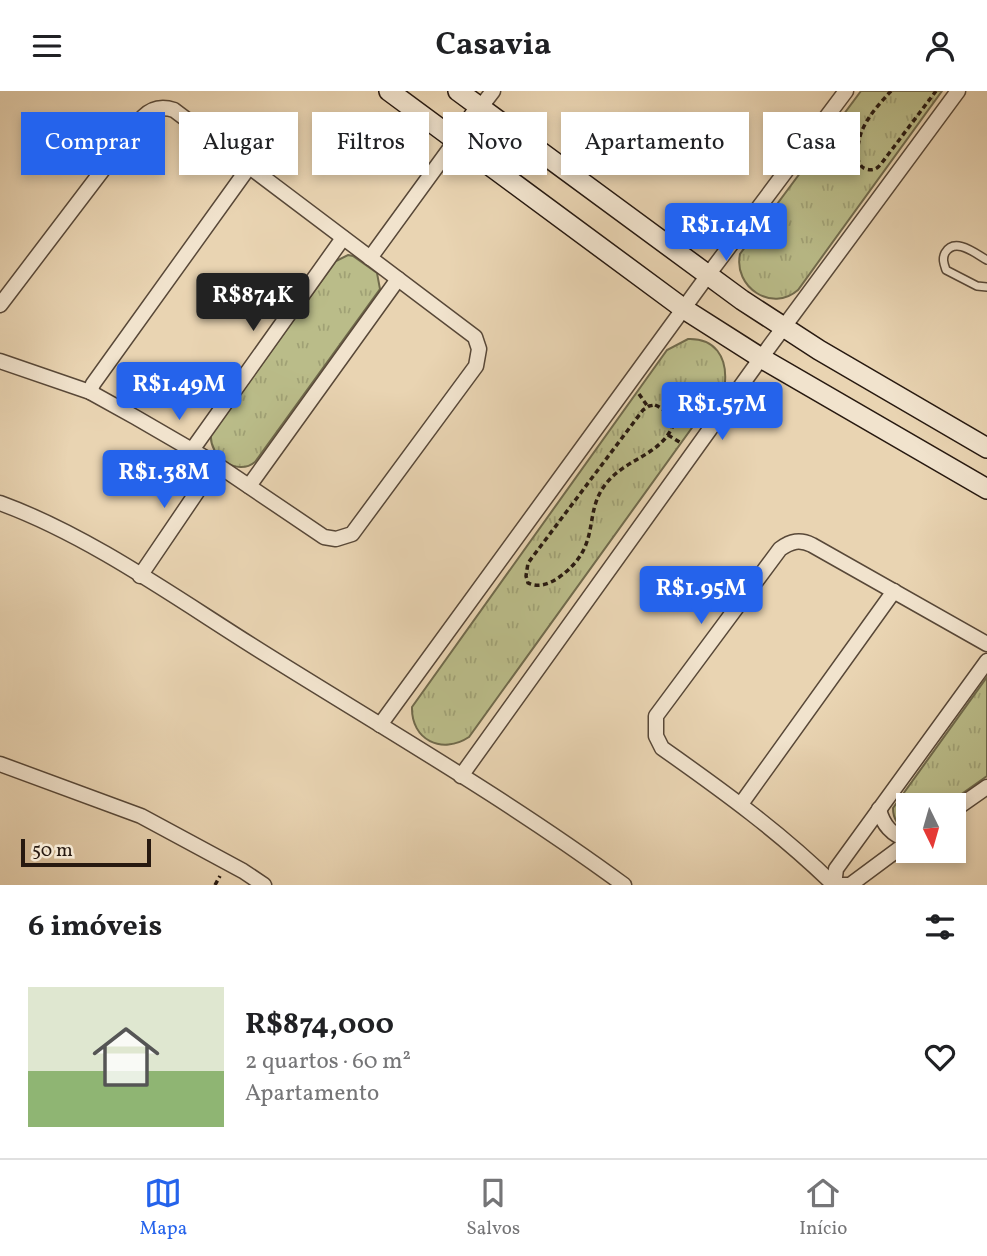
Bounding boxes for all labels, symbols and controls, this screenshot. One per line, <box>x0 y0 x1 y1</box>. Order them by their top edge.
text: Casavia <box>436 24 551 68</box>
icon: menu <box>28 27 66 65</box>
icon: person <box>921 27 959 65</box>
chip: Comprar <box>21 112 165 175</box>
chip: Alugar <box>179 112 298 175</box>
chip: Filtros <box>312 112 429 175</box>
chip: Novo <box>443 112 547 175</box>
chip: Apartamento <box>561 112 749 175</box>
chip: Casa <box>763 112 860 175</box>
pin: R$1.14M <box>661 204 791 263</box>
text: R$1.14M <box>681 210 771 242</box>
pin: R$874K <box>196 273 310 333</box>
text: R$874K <box>212 280 294 312</box>
pin: R$1.49M <box>114 363 244 422</box>
text: R$1.49M <box>132 369 226 401</box>
pin: R$1.57M <box>657 383 787 442</box>
text: R$1.57M <box>678 389 766 421</box>
pin: R$1.38M <box>99 451 229 510</box>
text: R$1.38M <box>119 457 209 489</box>
pin: R$1.95M <box>636 567 766 626</box>
text: R$1.95M <box>656 573 746 605</box>
north arrow <box>896 793 966 863</box>
map controls <box>896 793 966 863</box>
scale bar <box>21 836 150 868</box>
text: 50 m <box>32 838 73 864</box>
text: 6 imóveis <box>28 906 162 948</box>
icon: filters <box>921 908 959 946</box>
text: R$874,000 <box>245 1004 394 1046</box>
icon: home <box>84 1015 168 1099</box>
icon: heart <box>921 1038 959 1076</box>
text: 2 quartos · 60 m² <box>245 1046 411 1078</box>
text: Apartamento <box>245 1078 379 1110</box>
tab: Mapa <box>140 1174 187 1242</box>
tab: Salvos <box>466 1174 520 1242</box>
tab: Início <box>799 1174 847 1242</box>

